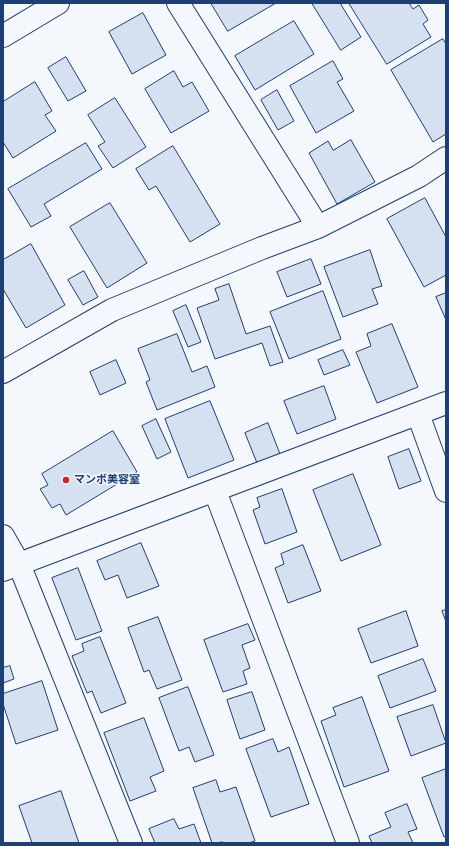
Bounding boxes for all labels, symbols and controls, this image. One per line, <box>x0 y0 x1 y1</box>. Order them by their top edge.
place label: マンボ美容室 <box>74 473 140 487</box>
marker: マンボ美容室 <box>61 475 71 485</box>

